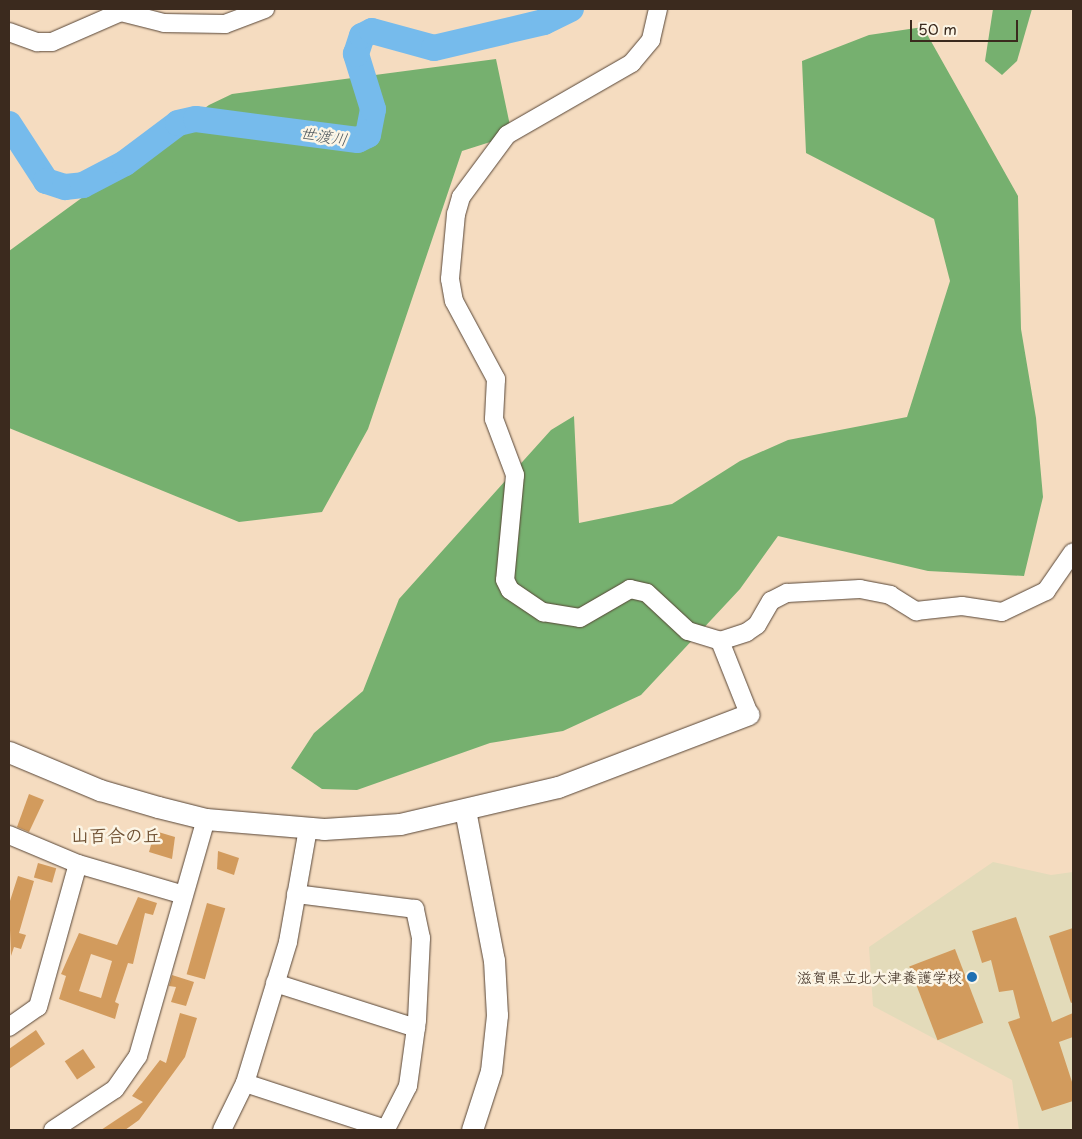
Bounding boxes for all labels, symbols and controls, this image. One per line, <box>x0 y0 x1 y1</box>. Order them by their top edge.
scale bar <box>912 10 1020 42</box>
text: 50 m <box>918 17 957 40</box>
water label: 世渡川 <box>299 122 349 148</box>
district label: 山百合の丘 <box>71 824 161 846</box>
place label: 滋賀県立北大津養護学校 <box>797 968 962 986</box>
marker: 滋賀県立北大津養護学校 <box>966 971 978 983</box>

